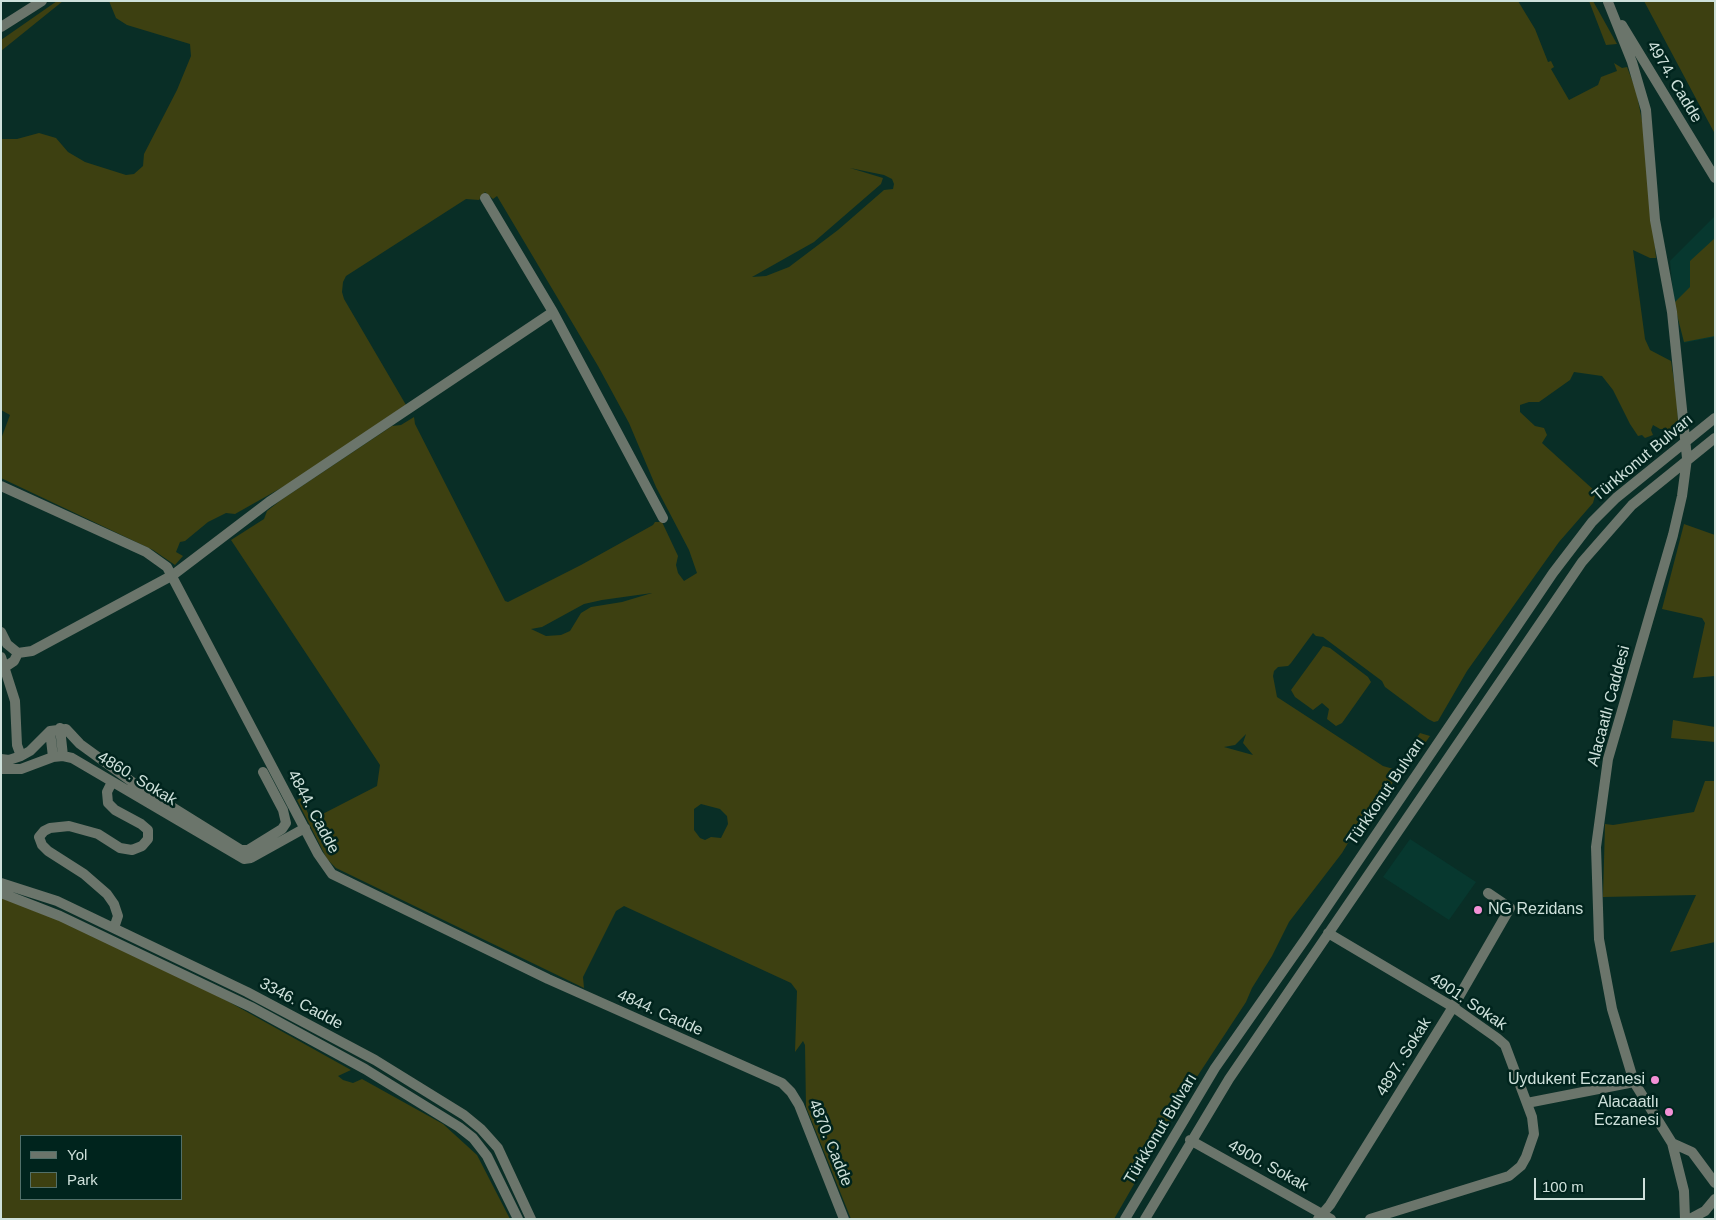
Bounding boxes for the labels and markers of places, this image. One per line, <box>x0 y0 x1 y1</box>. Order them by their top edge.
place label: NG Rezidans <box>1488 900 1583 920</box>
marker: NG Rezidans <box>1472 904 1484 916</box>
place label: Uydukent Eczanesi <box>1508 1070 1645 1090</box>
marker: Uydukent Eczanesi <box>1649 1074 1661 1086</box>
place label: Alacaatlı Eczanesi <box>1594 1093 1659 1131</box>
marker: Alacaatlı Eczanesi <box>1663 1106 1675 1118</box>

